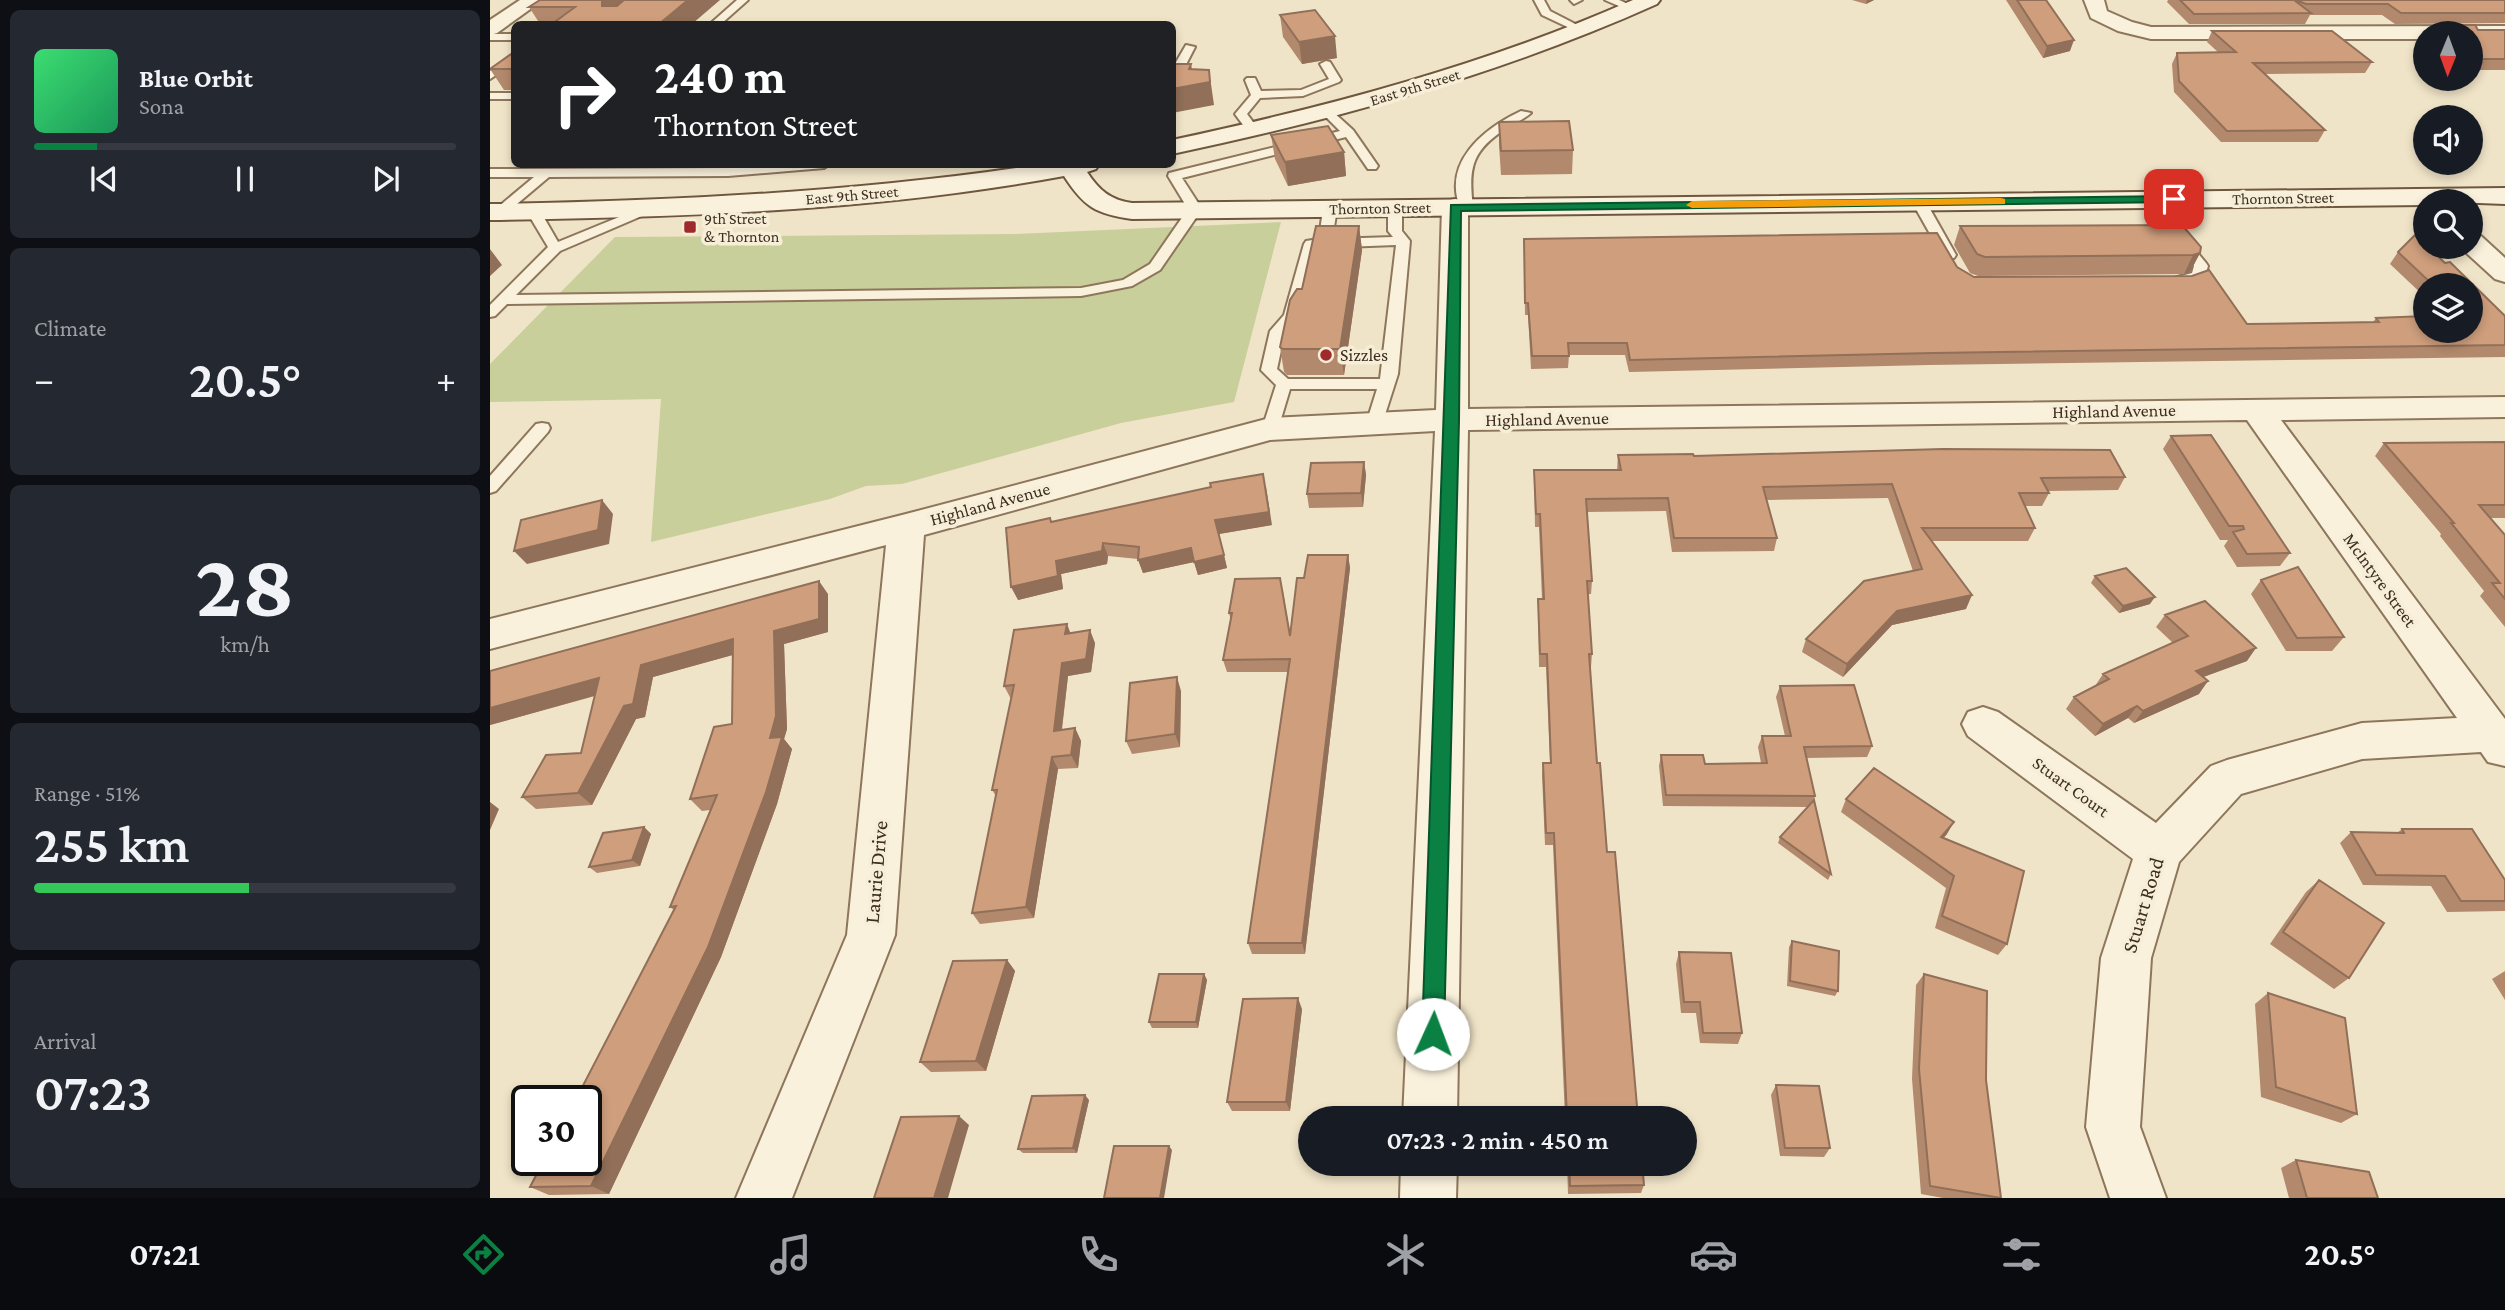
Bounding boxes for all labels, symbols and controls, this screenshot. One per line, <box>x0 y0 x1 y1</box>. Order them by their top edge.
north arrow <box>2413 21 2483 91</box>
map controls <box>2413 21 2483 343</box>
icon: right <box>539 49 630 140</box>
text: 240 m <box>654 49 786 104</box>
text: Blue Orbit <box>139 64 253 93</box>
street label: East 9th Street <box>1368 65 1463 109</box>
text: Sona <box>139 93 184 119</box>
button: sound <box>2413 105 2483 175</box>
text: Thornton Street <box>654 107 857 143</box>
icon: previous <box>85 160 123 198</box>
icon: pause <box>226 160 264 198</box>
icon: next <box>367 160 405 198</box>
pin <box>2144 169 2204 229</box>
icon: arrive <box>2155 180 2193 218</box>
street label: East 9th Street <box>805 182 900 208</box>
street label: Thornton Street <box>2232 189 2335 207</box>
button: search <box>2413 189 2483 259</box>
street label: Thornton Street <box>1329 199 1432 217</box>
place label: 9th Street & Thornton <box>704 210 780 245</box>
marker: 9th Street & Thornton <box>682 219 698 235</box>
button: layers <box>2413 273 2483 343</box>
text: Climate <box>34 315 106 341</box>
place label: Sizzles <box>1340 345 1388 365</box>
marker: Sizzles <box>1318 347 1334 363</box>
text: 20.5° <box>189 350 301 408</box>
text: − <box>34 358 54 400</box>
text: + <box>436 358 456 400</box>
street label: Highland Avenue <box>2052 400 2176 422</box>
street label: Highland Avenue <box>1485 408 1609 430</box>
street label: Highland Avenue <box>928 478 1052 530</box>
street label: McIntyre Street <box>2339 529 2421 632</box>
text: 28 <box>195 534 295 636</box>
text: km/h <box>220 631 270 657</box>
street label: Stuart Court <box>2029 753 2114 822</box>
text: Range · 51% <box>34 780 140 806</box>
text: 255 km <box>34 815 189 873</box>
street label: Laurie Drive <box>860 820 892 924</box>
street label: Stuart Road <box>2117 854 2169 956</box>
position arrow <box>1396 997 1470 1071</box>
text: Arrival <box>34 1028 97 1054</box>
text: 07:23 <box>34 1063 152 1121</box>
speed limit sign: 30 <box>511 1085 602 1176</box>
text: 07:23 · 2 min · 450 m <box>1386 1126 1609 1155</box>
icon: directions <box>459 1230 508 1279</box>
icon: music <box>766 1230 815 1279</box>
icon: phone <box>1074 1230 1123 1279</box>
icon: climate <box>1381 1230 1430 1279</box>
icon: car <box>1689 1230 1738 1279</box>
icon: filters <box>1997 1230 2046 1279</box>
text: 07:21 <box>129 1236 200 1272</box>
text: 20.5° <box>2304 1236 2376 1272</box>

